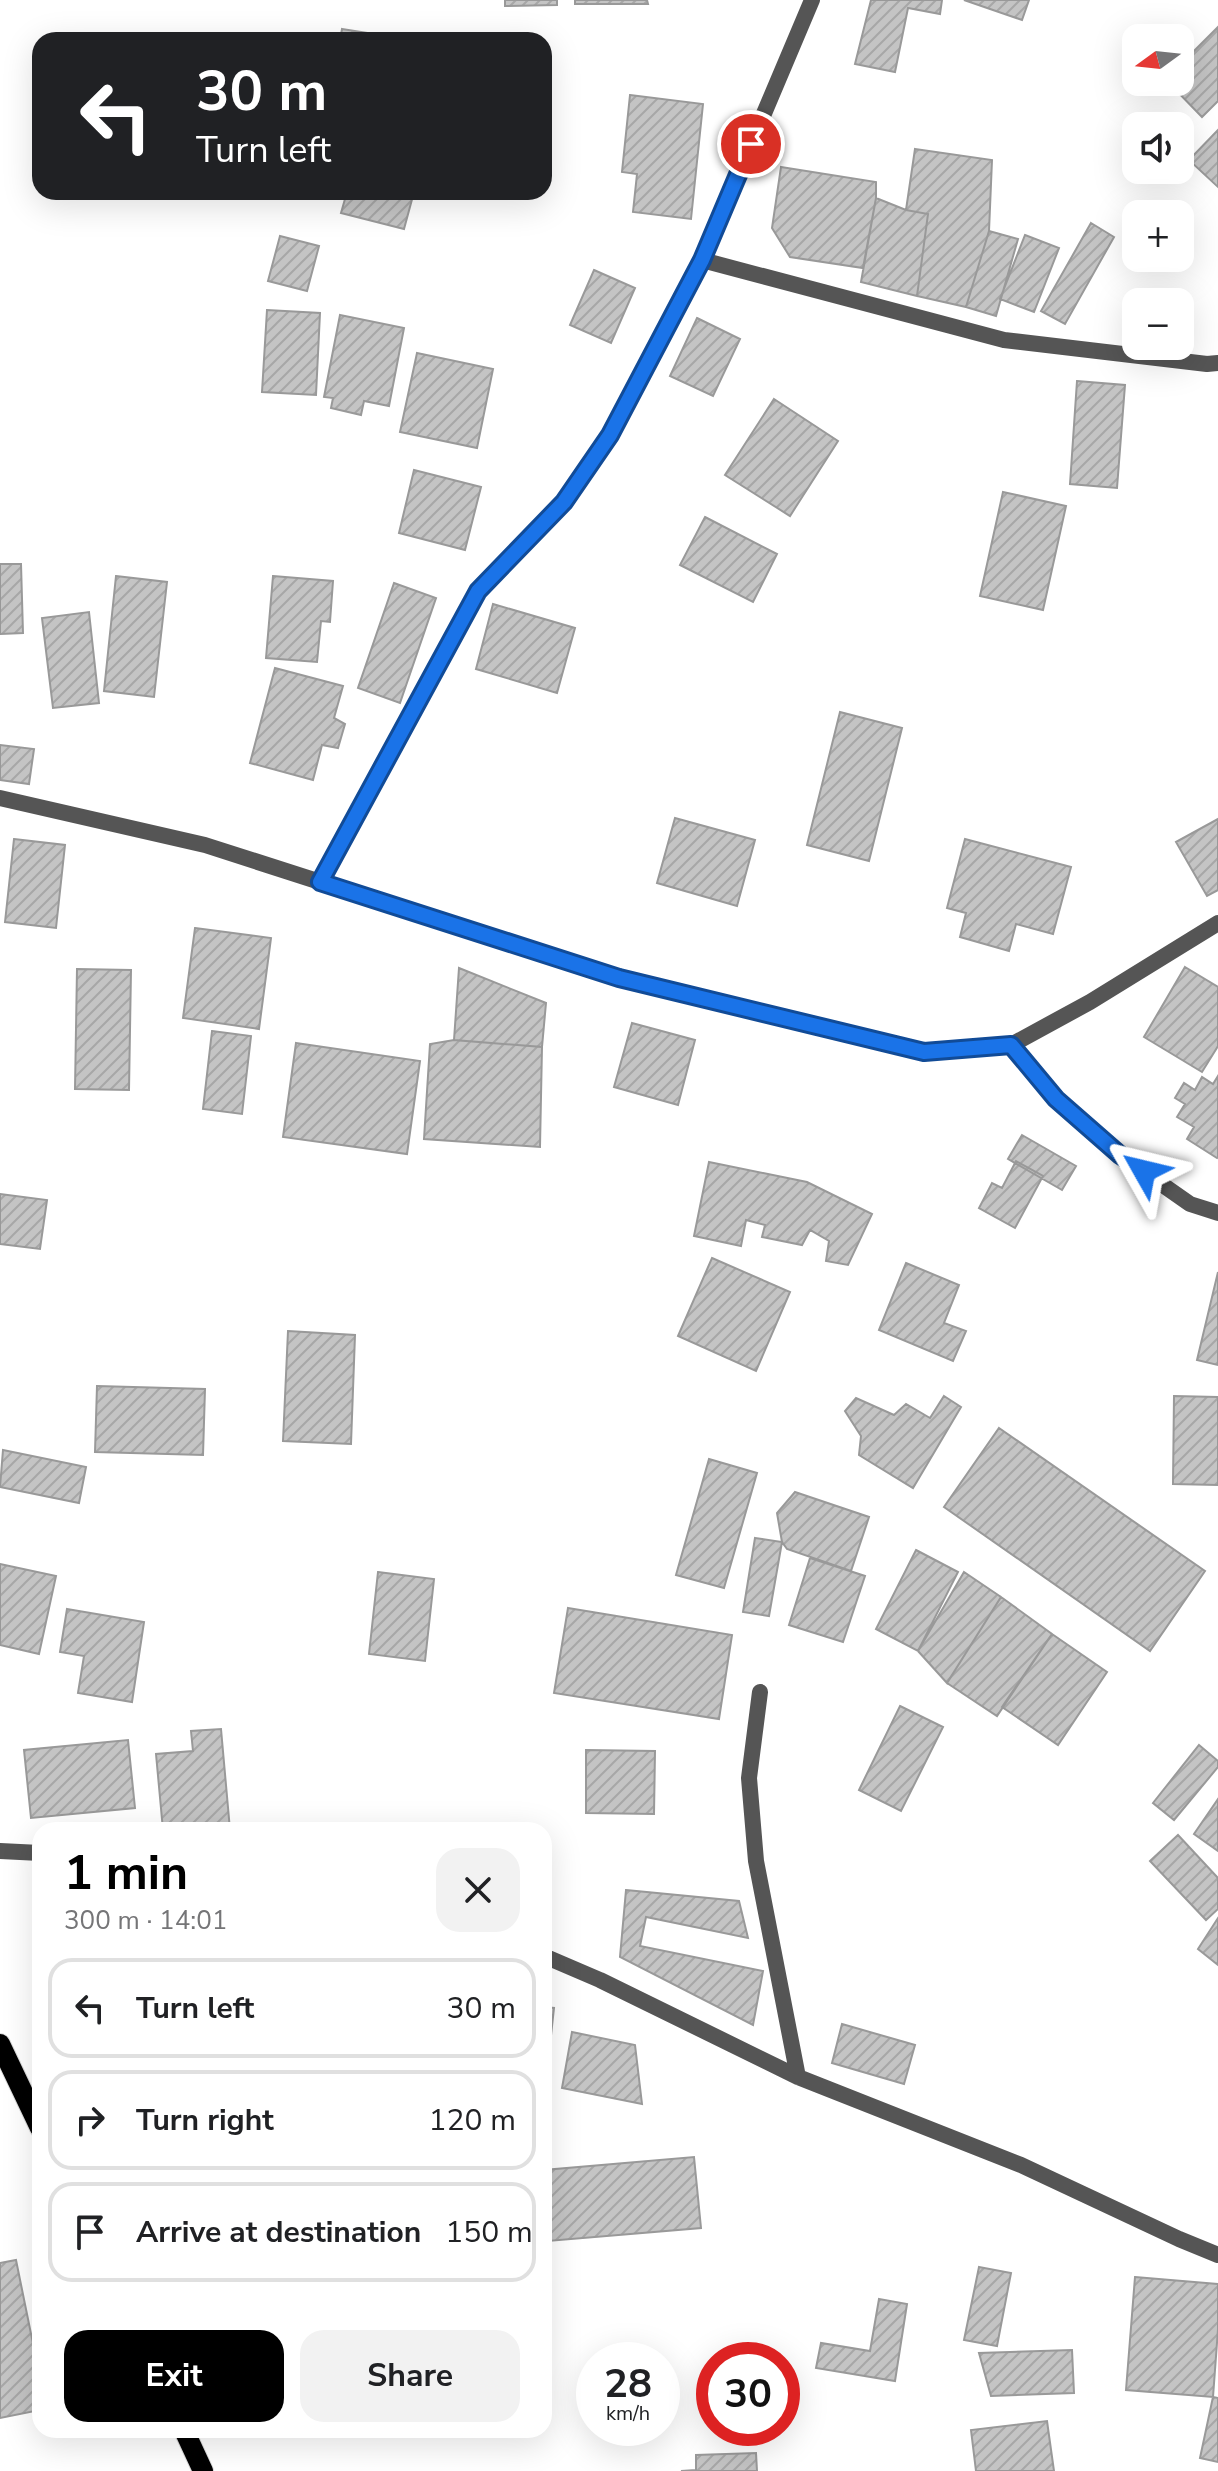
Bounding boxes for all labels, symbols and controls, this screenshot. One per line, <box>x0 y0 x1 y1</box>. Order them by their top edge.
north arrow <box>1122 24 1194 96</box>
map controls <box>1122 24 1194 360</box>
text: 30 m <box>196 53 327 130</box>
icon: left <box>64 64 168 168</box>
pin <box>717 110 785 178</box>
button: sound <box>1122 112 1194 184</box>
icon: arrive <box>729 122 773 166</box>
text: Turn left <box>196 126 331 175</box>
button: + <box>1122 200 1194 272</box>
button: − <box>1122 288 1194 360</box>
position arrow <box>1102 1129 1186 1213</box>
text: 1 min <box>64 1840 188 1906</box>
button: close <box>436 1848 520 1932</box>
text: 300 m · 14:01 <box>64 1903 227 1938</box>
icon: left <box>68 1986 112 2030</box>
text: Turn left <box>136 1988 254 2029</box>
text: 30 m <box>447 1988 516 2029</box>
icon: right <box>68 2098 112 2142</box>
text: Turn right <box>136 2100 274 2141</box>
text: 120 m <box>429 2100 516 2141</box>
icon: arrive <box>68 2210 112 2254</box>
text: Arrive at destination <box>136 2212 421 2253</box>
text: 150 m <box>445 2212 533 2253</box>
button: Exit <box>64 2330 284 2422</box>
button: Share <box>300 2330 520 2422</box>
speed limit sign: 30 <box>696 2342 800 2446</box>
text: 28 <box>604 2357 652 2411</box>
text: km/h <box>606 2400 650 2427</box>

